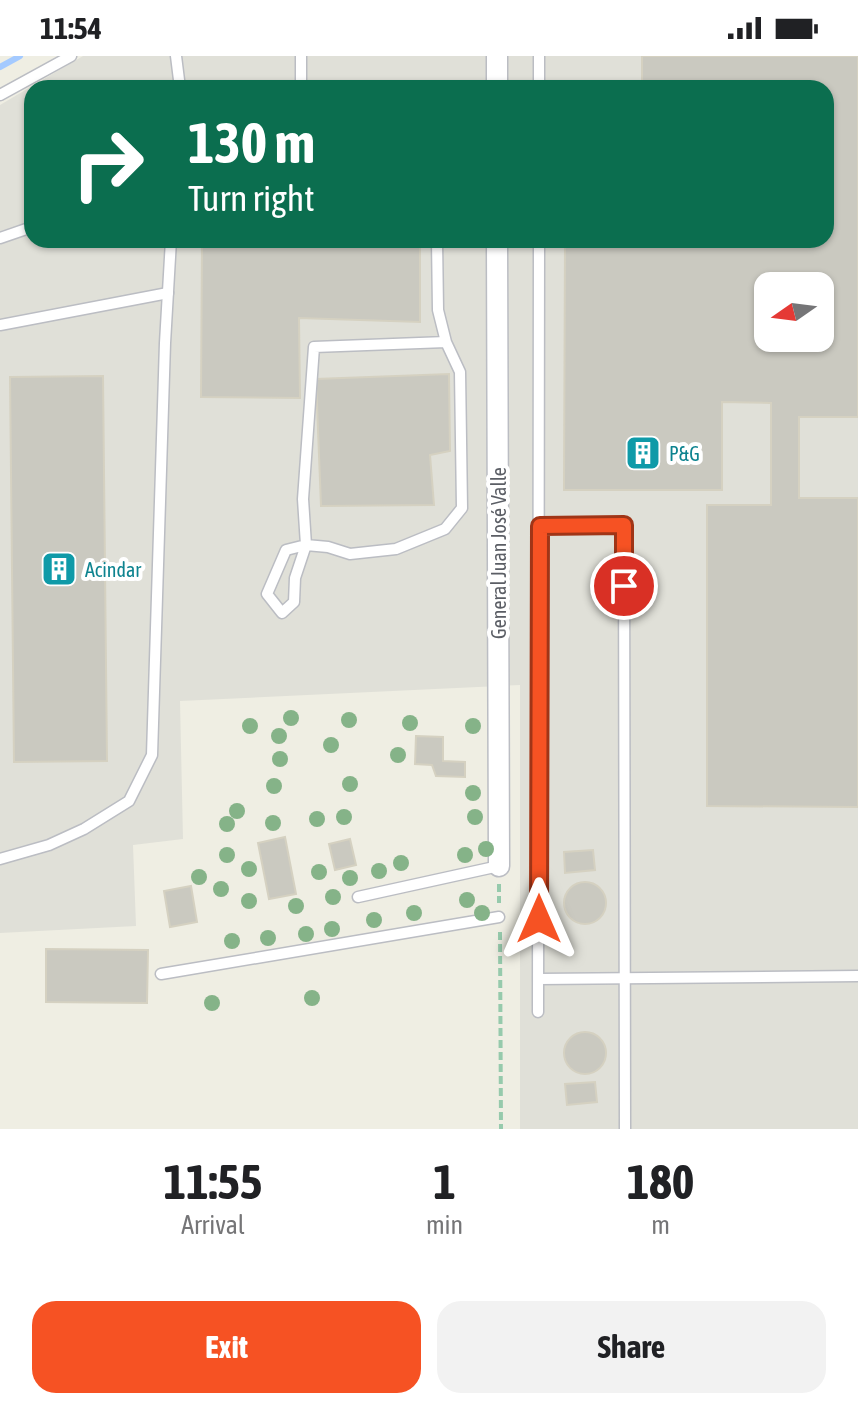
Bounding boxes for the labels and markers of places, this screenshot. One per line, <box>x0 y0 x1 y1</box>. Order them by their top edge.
building icon: P&G <box>624 434 662 472</box>
place label: P&G <box>669 442 700 465</box>
building icon: Acindar <box>40 550 78 588</box>
pin <box>590 552 658 620</box>
place label: Acindar <box>85 558 142 581</box>

